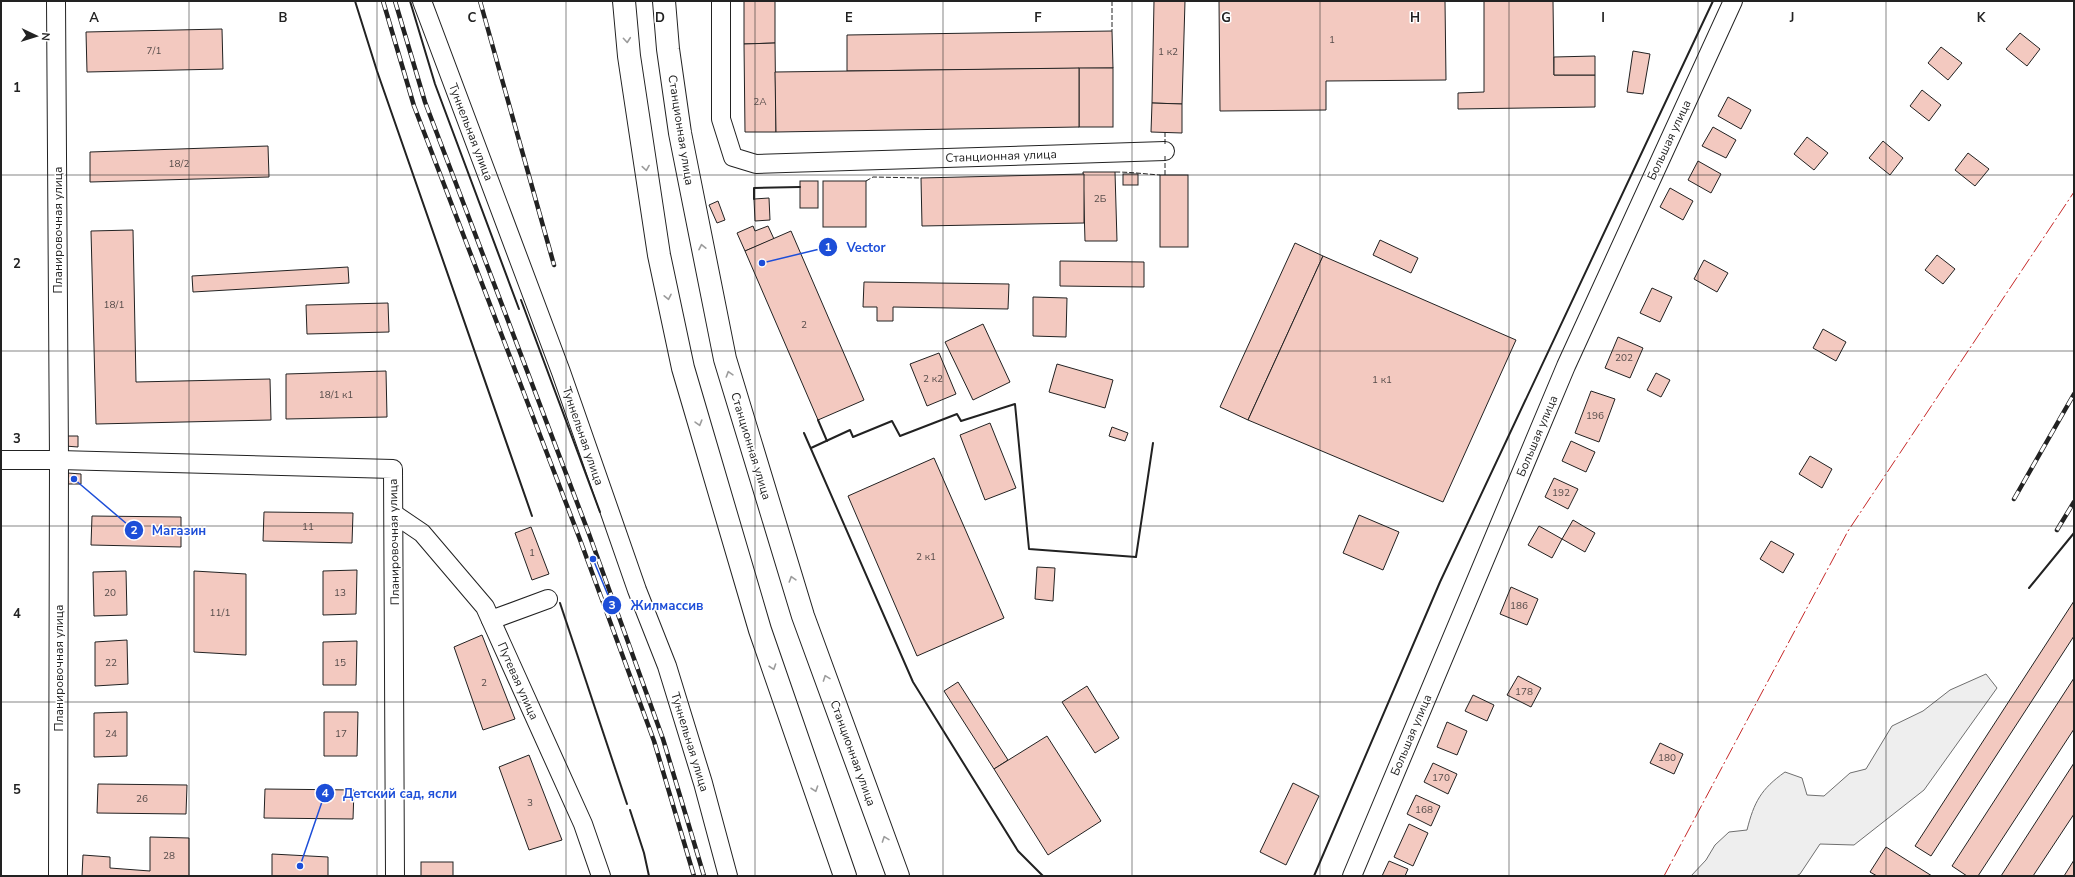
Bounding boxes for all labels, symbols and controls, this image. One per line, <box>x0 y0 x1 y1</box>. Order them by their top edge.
text: A <box>89 9 99 27</box>
text: B <box>279 9 288 27</box>
text: C <box>468 9 477 27</box>
text: D <box>655 9 665 27</box>
text: E <box>845 9 853 27</box>
text: F <box>1034 9 1042 27</box>
text: G <box>1221 9 1231 27</box>
text: H <box>1410 9 1420 27</box>
text: I <box>1601 9 1605 27</box>
text: J <box>1789 9 1794 27</box>
text: K <box>1977 9 1986 27</box>
north arrow <box>16 16 56 56</box>
text: N <box>38 32 53 41</box>
house number: 1 <box>1329 33 1335 47</box>
one-way arrow <box>623 37 632 43</box>
house number: 7/1 <box>147 44 161 58</box>
house number: 1 к2 <box>1158 45 1178 59</box>
street label: Станционная улица <box>664 74 698 186</box>
text: 1 <box>13 79 21 97</box>
street label: Туннельная улица <box>445 81 497 183</box>
house number: 2А <box>753 95 767 109</box>
street label: Большая улица <box>1643 97 1695 183</box>
street label: Станционная улица <box>945 146 1057 166</box>
house number: 18/2 <box>169 157 189 171</box>
one-way arrow <box>641 165 650 172</box>
street label: Планировочная улица <box>50 167 66 293</box>
house number: 2Б <box>1094 192 1107 206</box>
callout: Vector <box>818 235 893 260</box>
text: 1 <box>824 239 832 255</box>
text: Vector <box>845 239 886 257</box>
one-way arrow <box>698 244 706 250</box>
text: 2 <box>13 255 21 273</box>
one-way arrow <box>663 293 672 300</box>
house number: 18/1 <box>104 298 124 312</box>
house number: 2 <box>801 318 807 332</box>
house number: 202 <box>1615 351 1633 365</box>
one-way arrow <box>725 371 734 378</box>
house number: 2 к2 <box>923 372 943 386</box>
house number: 1 к1 <box>1372 373 1392 387</box>
street label: Туннельная улица <box>559 385 607 487</box>
house number: 18/1 к1 <box>319 388 353 402</box>
street label: Станционная улица <box>727 390 775 502</box>
street label: Большая улица <box>1513 393 1561 479</box>
house number: 196 <box>1586 409 1604 423</box>
one-way arrow <box>694 419 703 426</box>
text: 3 <box>13 430 21 448</box>
street label: Планировочная улица <box>385 478 403 606</box>
house number: 192 <box>1552 486 1570 500</box>
callout: Магазин <box>124 518 214 543</box>
house number: 11 <box>302 520 314 534</box>
text: 2 <box>130 522 138 538</box>
text: Магазин <box>152 522 206 540</box>
house number: 1 <box>529 546 535 560</box>
house number: 2 к1 <box>916 550 936 564</box>
one-way arrow <box>788 575 797 582</box>
house number: 20 <box>104 586 116 600</box>
house number: 13 <box>334 586 346 600</box>
callout: Жилмассив <box>602 593 711 618</box>
text: 3 <box>608 597 616 613</box>
text: Жилмассив <box>631 597 703 615</box>
house number: 186 <box>1510 599 1528 613</box>
text: 4 <box>13 605 21 623</box>
street label: Планировочная улица <box>51 605 67 731</box>
house number: 11/1 <box>210 606 230 620</box>
street label: Путевая улица <box>494 640 542 722</box>
house number: 22 <box>105 656 117 670</box>
house number: 15 <box>334 656 346 670</box>
one-way arrow <box>768 663 776 670</box>
one-way arrow <box>822 674 830 681</box>
house number: 2 <box>481 676 487 690</box>
house number: 178 <box>1515 685 1533 699</box>
street label: Туннельная улица <box>667 690 713 794</box>
street label: Большая улица <box>1387 692 1435 778</box>
street label: Станционная улица <box>826 698 880 808</box>
house number: 24 <box>105 727 117 741</box>
house number: 17 <box>335 727 347 741</box>
house number: 180 <box>1658 751 1676 765</box>
house number: 170 <box>1432 771 1450 785</box>
text: 5 <box>13 781 21 799</box>
callout: Детский сад, ясли <box>315 781 465 806</box>
text: 4 <box>321 785 329 801</box>
text: Детский сад, ясли <box>343 785 457 803</box>
one-way arrow <box>811 786 819 793</box>
house number: 26 <box>136 792 148 806</box>
house number: 3 <box>527 796 533 810</box>
house number: 168 <box>1415 803 1433 817</box>
one-way arrow <box>881 836 889 843</box>
house number: 28 <box>163 849 175 863</box>

